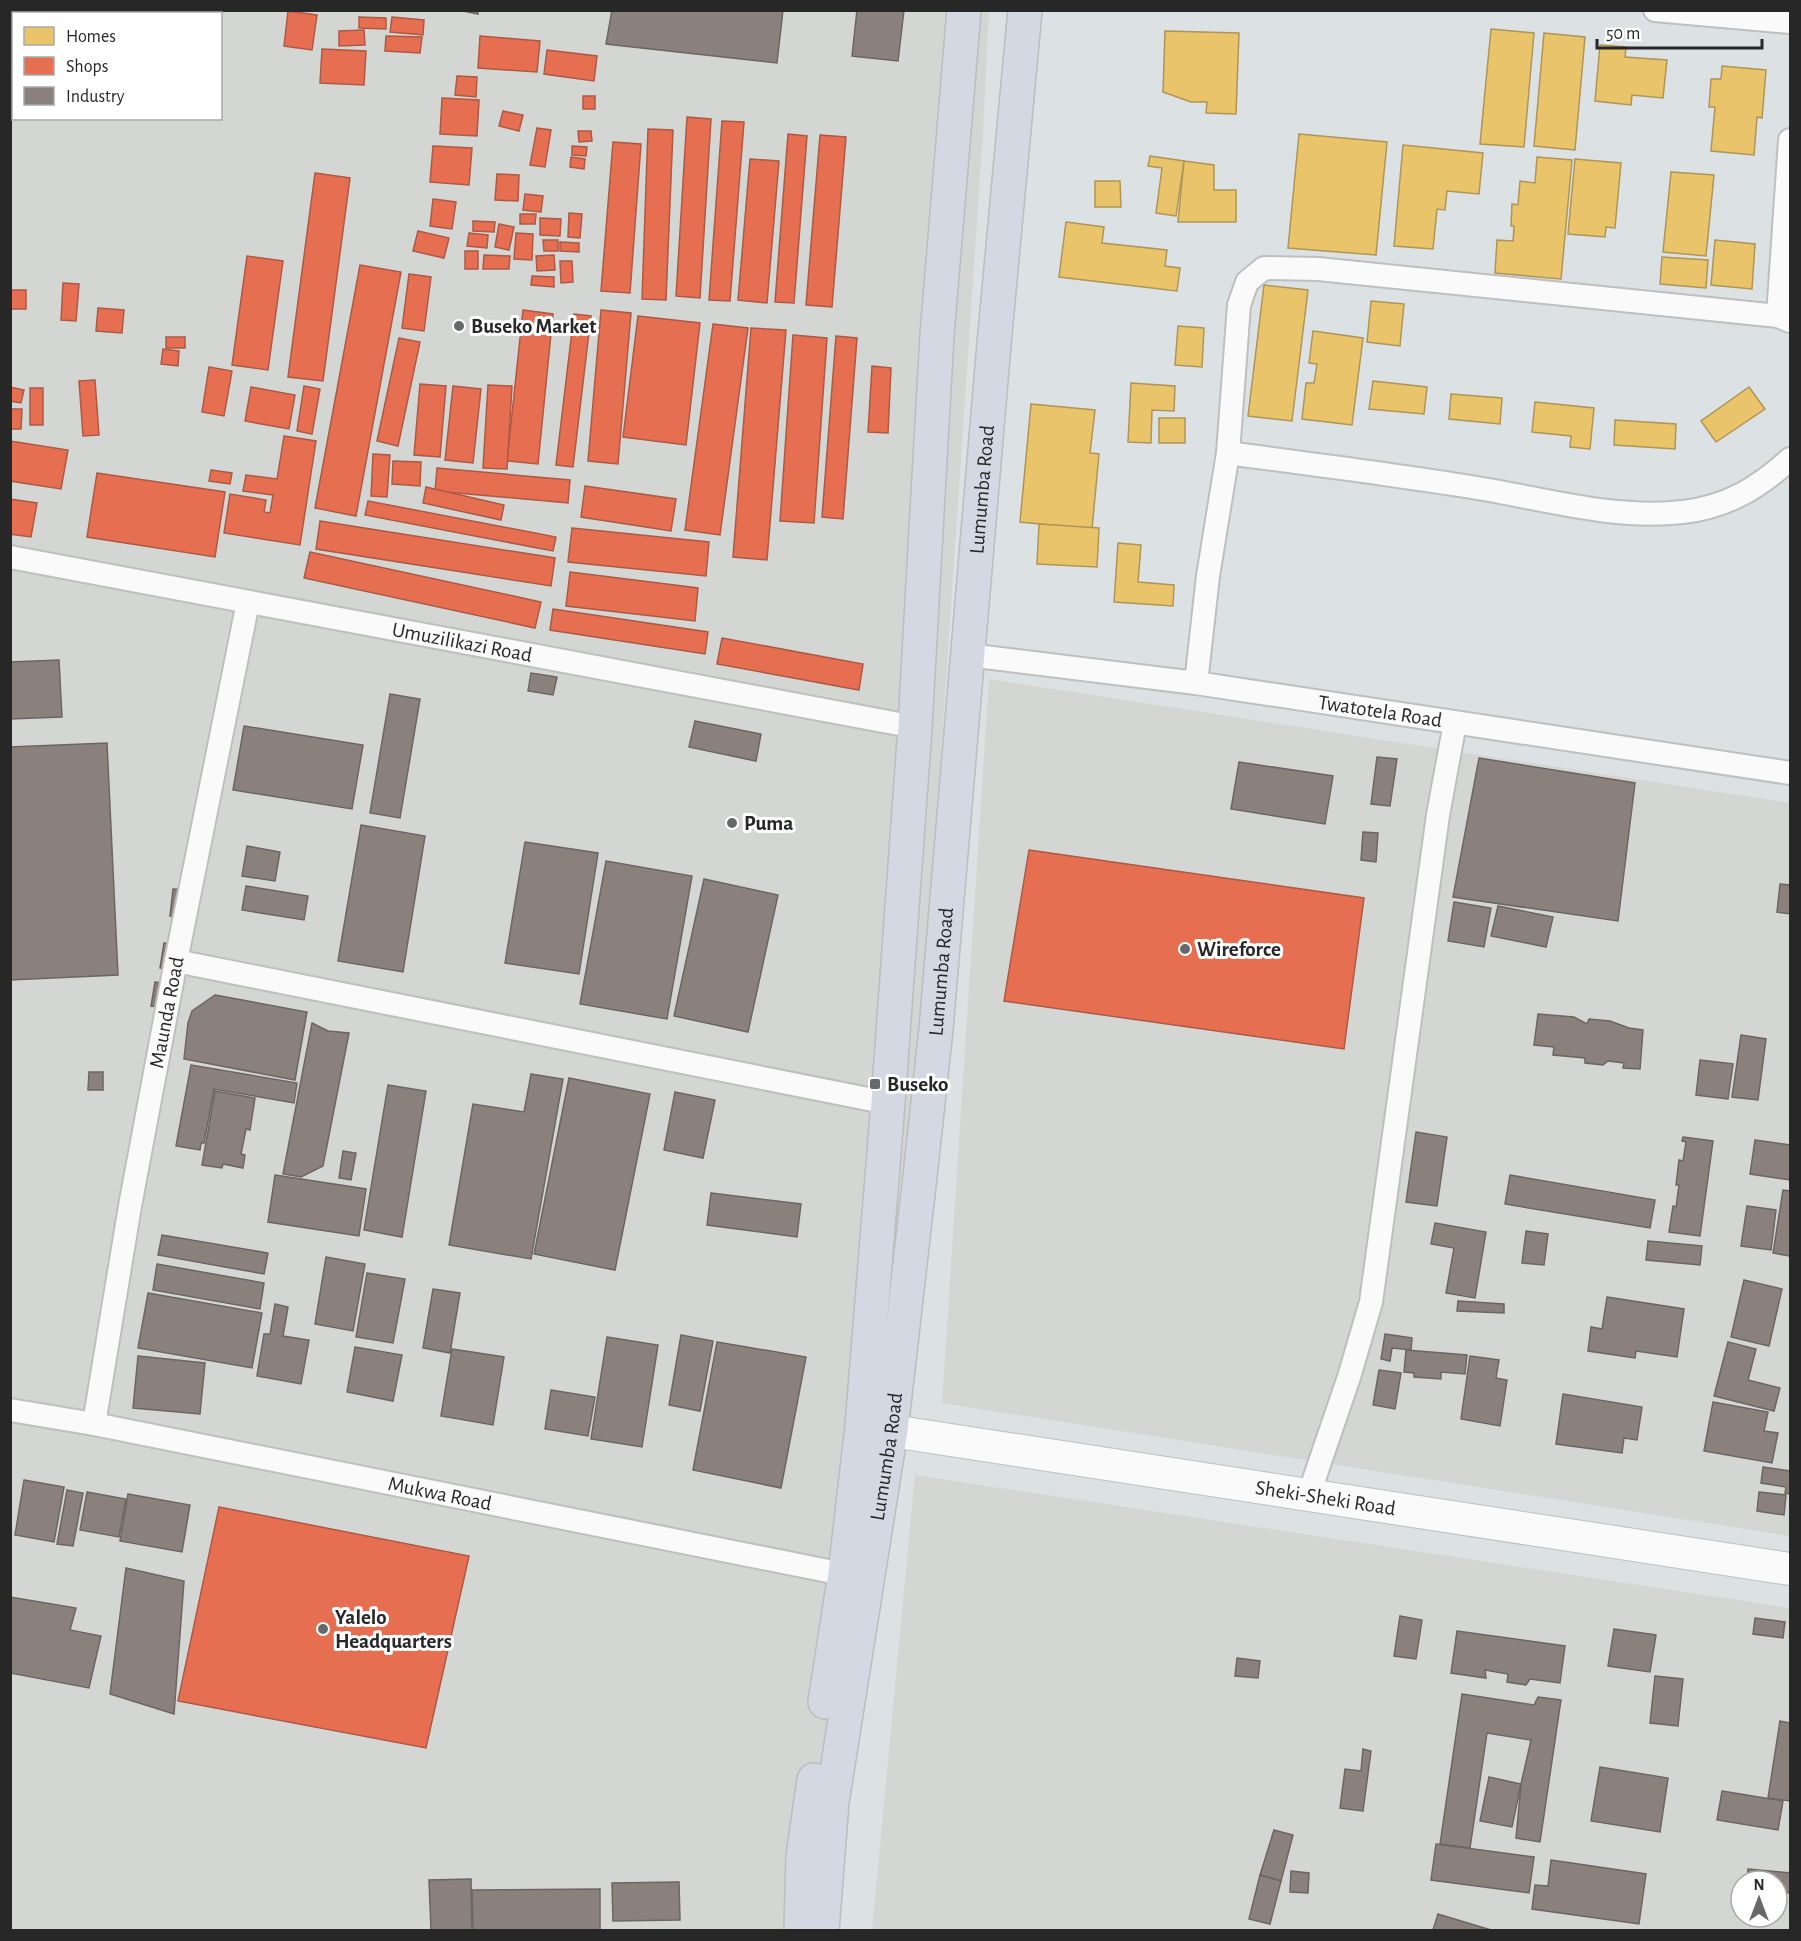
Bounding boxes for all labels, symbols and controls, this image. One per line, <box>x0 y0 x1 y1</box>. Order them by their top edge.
legend <box>12 12 222 120</box>
scale bar <box>1597 12 1762 50</box>
text: 50 m <box>1606 25 1640 43</box>
text: Homes <box>66 28 116 46</box>
text: Shops <box>66 58 108 76</box>
text: Industry <box>66 88 125 106</box>
place label: Buseko Market <box>471 316 596 337</box>
marker: Buseko Market <box>452 319 466 333</box>
street label: Lumumba Road <box>966 424 998 555</box>
street label: Umuzilikazi Road <box>390 619 534 666</box>
street label: Twatotela Road <box>1317 692 1444 731</box>
place label: Puma <box>744 813 793 834</box>
marker: Puma <box>725 816 739 830</box>
street label: Lumumba Road <box>925 906 957 1037</box>
place label: Wireforce <box>1197 939 1281 960</box>
marker: Wireforce <box>1178 942 1192 956</box>
street label: Maunda Road <box>146 955 188 1070</box>
place label: Buseko <box>887 1074 948 1095</box>
marker: Buseko <box>868 1077 882 1091</box>
street label: Lumumba Road <box>867 1391 906 1522</box>
street label: Mukwa Road <box>386 1473 494 1514</box>
street label: Sheki-Sheki Road <box>1254 1477 1397 1519</box>
place label: Yalelo Headquarters <box>335 1607 452 1652</box>
marker: Yalelo Headquarters <box>316 1622 330 1636</box>
north arrow <box>1729 1869 1789 1929</box>
text: N <box>1753 1877 1765 1893</box>

